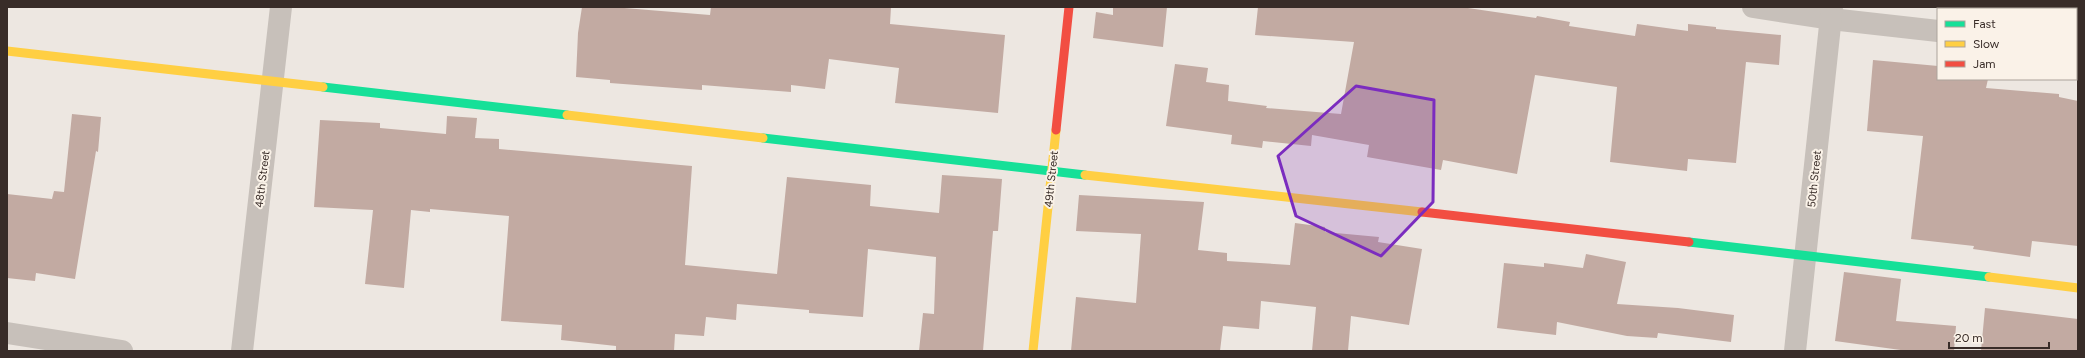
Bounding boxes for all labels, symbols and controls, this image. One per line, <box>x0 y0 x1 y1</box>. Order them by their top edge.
legend <box>1937 8 2077 80</box>
text: Fast <box>1973 17 1996 31</box>
text: Slow <box>1973 37 2000 51</box>
text: Jam <box>1973 57 1996 71</box>
street label: 48th Street <box>253 150 272 208</box>
street label: 49th Street <box>1042 150 1061 208</box>
street label: 50th Street <box>1805 150 1824 208</box>
scale bar <box>1949 324 2049 350</box>
text: 20 m <box>1955 331 1983 345</box>

